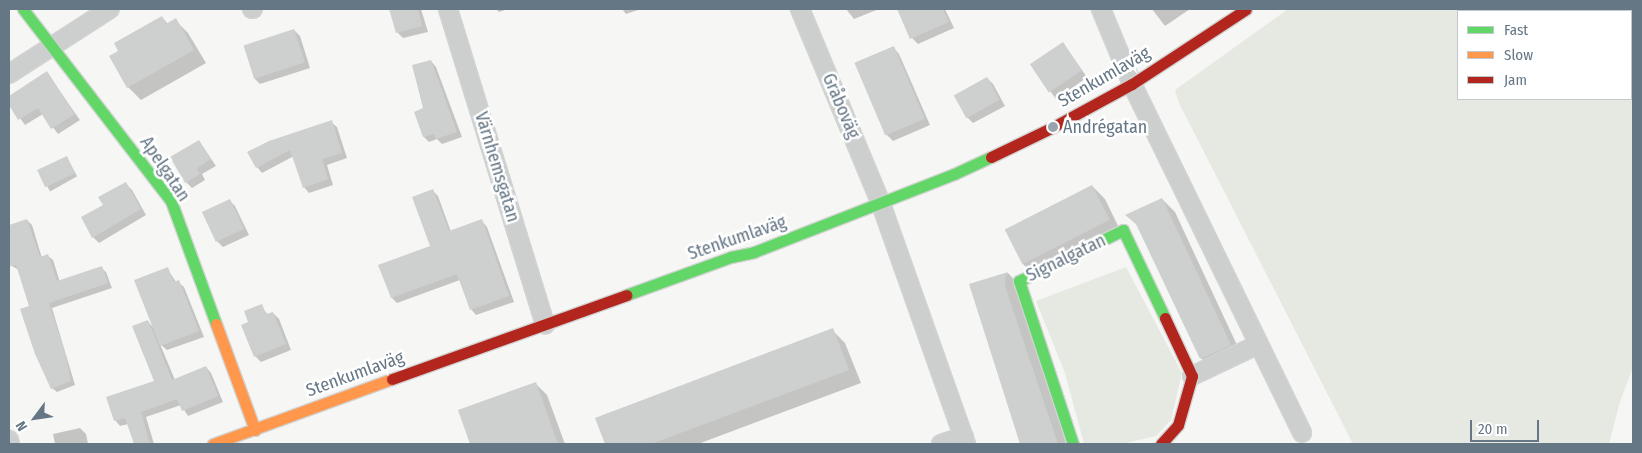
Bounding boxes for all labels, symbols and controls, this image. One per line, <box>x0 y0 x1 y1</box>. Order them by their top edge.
legend <box>1457 10 1632 100</box>
text: Fast <box>1504 21 1528 39</box>
street label: Stenkumlaväg <box>1054 42 1154 112</box>
text: Slow <box>1504 46 1533 64</box>
street label: Gråboväg <box>818 70 864 142</box>
text: Jam <box>1504 71 1527 89</box>
street label: Värnhemsgatan <box>470 109 524 225</box>
place label: Andrégatan <box>1063 116 1147 138</box>
marker: Andrégatan <box>1047 121 1059 133</box>
street label: Apelgatan <box>135 132 195 206</box>
street label: Stenkumlaväg <box>685 211 789 265</box>
street label: Signalgatan <box>1023 229 1109 287</box>
street label: Stenkumlaväg <box>303 346 407 402</box>
north arrow <box>10 393 60 443</box>
scale bar <box>1472 410 1541 442</box>
text: N <box>12 418 31 434</box>
text: 20 m <box>1478 420 1508 438</box>

